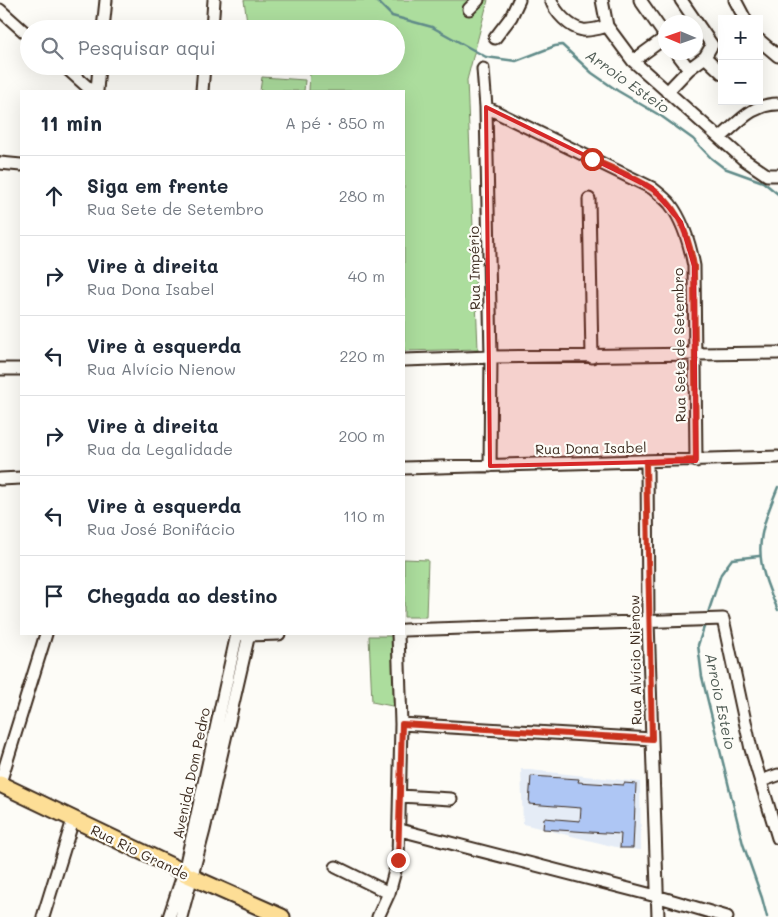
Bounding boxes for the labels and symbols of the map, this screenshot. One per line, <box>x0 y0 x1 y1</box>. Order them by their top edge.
north arrow <box>658 15 703 60</box>
water label: Arroio Esteio <box>582 45 674 117</box>
route start <box>581 148 604 171</box>
street label: Rua Império <box>464 226 484 310</box>
street label: Rua Sete de Setembro <box>668 268 690 422</box>
street label: Rua Dona Isabel <box>535 438 647 458</box>
street label: Rua Alvício Nienow <box>624 595 646 725</box>
water label: Arroio Esteio <box>701 651 741 751</box>
street label: Avenida Dom Pedro <box>168 706 214 840</box>
street label: Rua Rio Grande <box>88 820 192 884</box>
route end <box>387 849 410 872</box>

